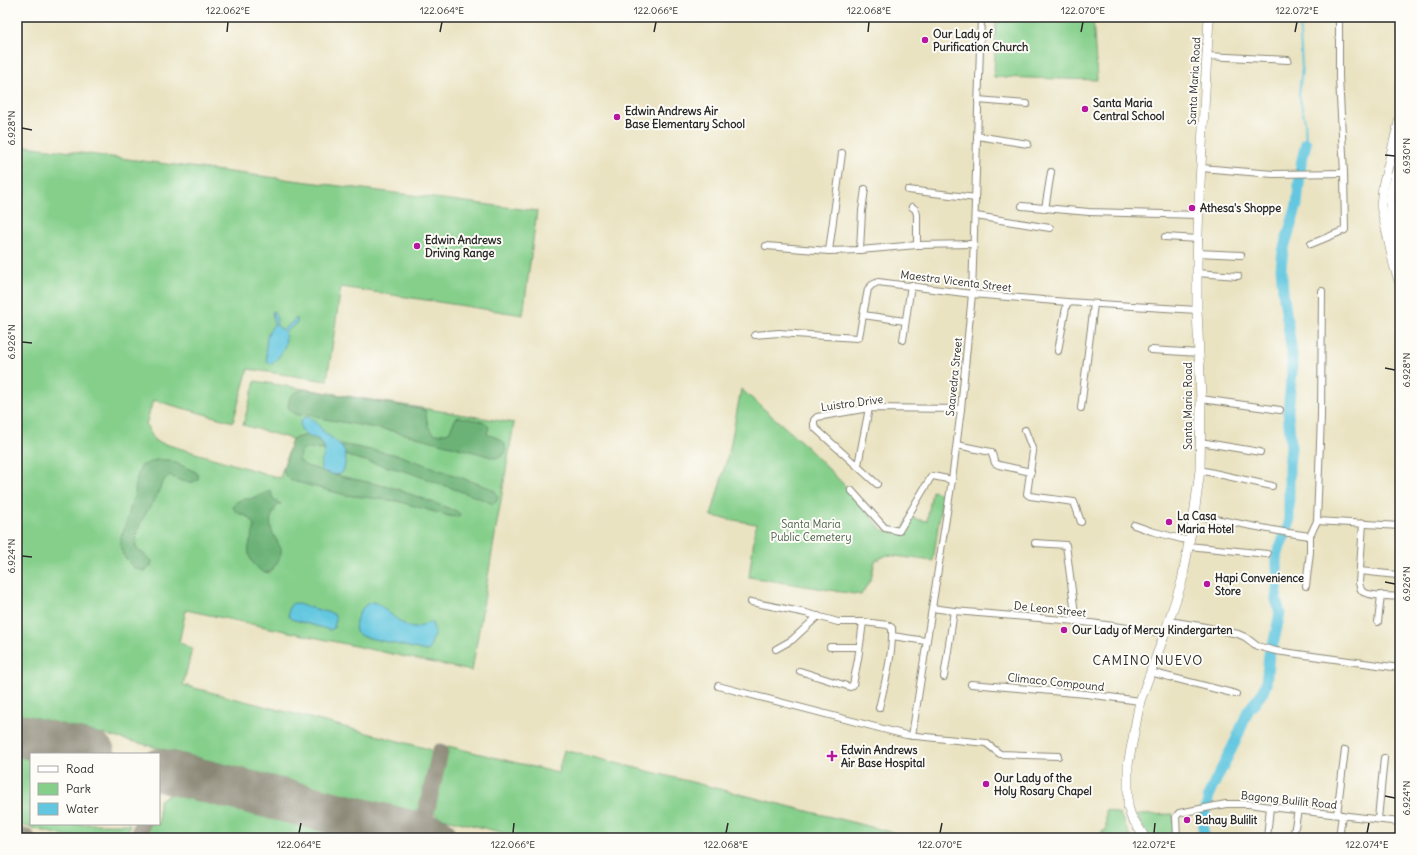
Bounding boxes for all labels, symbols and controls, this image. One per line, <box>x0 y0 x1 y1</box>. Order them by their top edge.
text: 122.062°E <box>206 4 250 17</box>
text: 122.064°E <box>420 4 464 17</box>
text: 122.066°E <box>634 4 678 17</box>
text: 122.068°E <box>847 4 891 17</box>
text: 122.070°E <box>1061 4 1105 17</box>
text: 122.072°E <box>1275 4 1319 17</box>
place label: Our Lady of Purification Church <box>933 27 1029 54</box>
marker: Our Lady of Purification Church <box>920 35 930 45</box>
street label: Santa Maria Road <box>1185 36 1203 125</box>
place label: Santa Maria Central School <box>1093 96 1164 123</box>
place label: Edwin Andrews Air Base Elementary School <box>625 104 745 132</box>
marker: Santa Maria Central School <box>1080 104 1090 114</box>
text: 6.928°N <box>5 110 18 146</box>
marker: Edwin Andrews Air Base Elementary School <box>612 112 622 122</box>
text: 6.930°N <box>1400 138 1413 174</box>
place label: Athesa's Shoppe <box>1200 201 1281 216</box>
marker: Athesa's Shoppe <box>1187 203 1197 213</box>
place label: Edwin Andrews Driving Range <box>425 233 502 261</box>
marker: Edwin Andrews Driving Range <box>412 241 422 251</box>
street label: Maestra Vicenta Street <box>900 267 1013 295</box>
text: 6.926°N <box>5 324 18 360</box>
street label: Saavedra Street <box>943 337 965 417</box>
text: 6.928°N <box>1400 352 1413 388</box>
street label: Santa Maria Road <box>1181 361 1195 450</box>
street label: Luistro Drive <box>820 392 884 414</box>
place label: La Casa Maria Hotel <box>1177 509 1234 536</box>
park label: Santa Maria Public Cemetery <box>771 517 851 544</box>
marker: La Casa Maria Hotel <box>1164 517 1174 527</box>
text: 6.924°N <box>5 539 18 573</box>
text: 6.926°N <box>1400 566 1413 602</box>
place label: Hapi Convenience Store <box>1215 571 1304 598</box>
marker: Hapi Convenience Store <box>1202 579 1212 589</box>
street label: De Leon Street <box>1013 598 1087 620</box>
place label: Our Lady of Mercy Kindergarten <box>1072 623 1233 638</box>
marker: Our Lady of Mercy Kindergarten <box>1059 625 1069 635</box>
district label: CAMINO NUEVO <box>1093 652 1203 669</box>
street label: Climaco Compound <box>1007 670 1105 694</box>
place label: Edwin Andrews Air Base Hospital <box>841 743 925 771</box>
marker: Edwin Andrews Air Base Hospital <box>826 750 838 762</box>
legend <box>30 753 160 825</box>
text: Road <box>66 761 94 776</box>
place label: Our Lady of the Holy Rosary Chapel <box>994 771 1092 799</box>
marker: Our Lady of the Holy Rosary Chapel <box>981 779 991 789</box>
text: Park <box>66 781 91 796</box>
text: 6.924°N <box>1400 781 1413 815</box>
street label: Bagong Bulilit Road <box>1240 788 1338 812</box>
text: Water <box>66 801 99 816</box>
place label: Bahay Bulilit <box>1195 813 1257 828</box>
marker: Bahay Bulilit <box>1182 815 1192 825</box>
text: 122.064°E <box>277 838 321 851</box>
text: 122.066°E <box>491 838 535 851</box>
text: 122.068°E <box>704 838 748 851</box>
text: 122.070°E <box>918 838 962 851</box>
text: 122.072°E <box>1132 838 1176 851</box>
text: 122.074°E <box>1345 838 1389 851</box>

